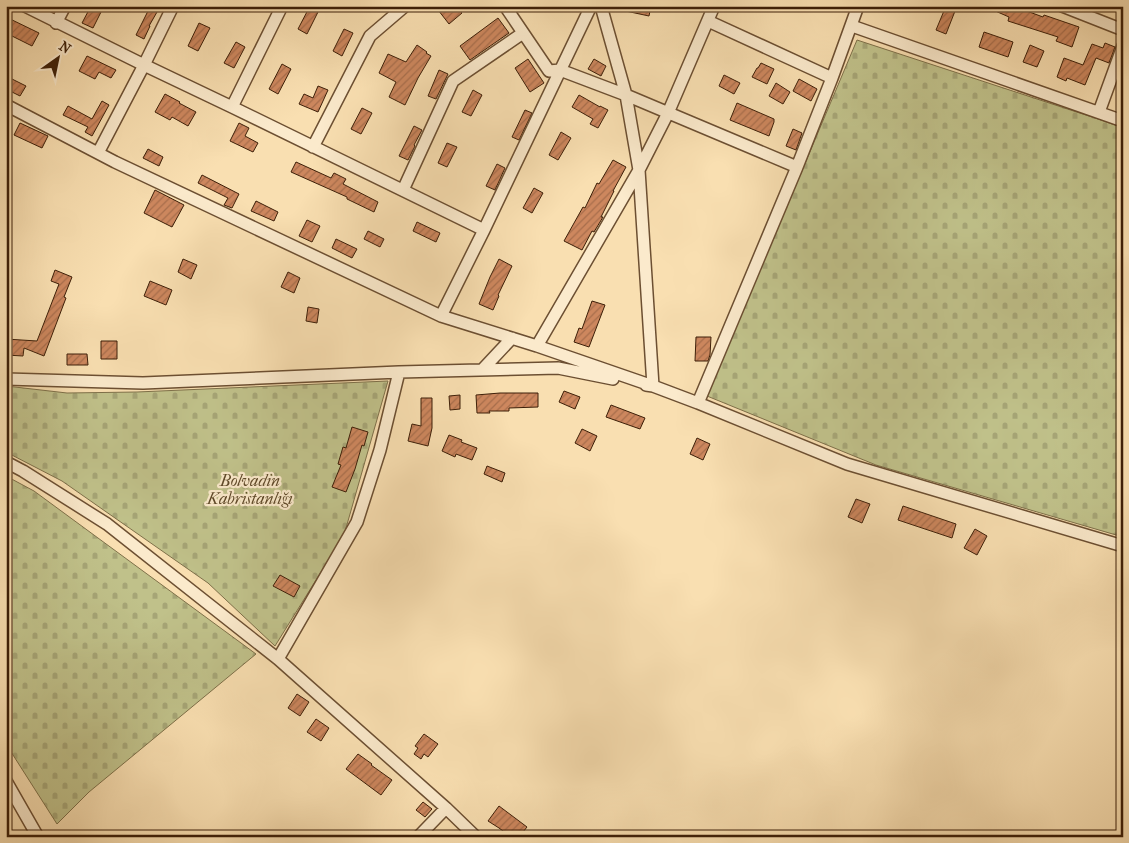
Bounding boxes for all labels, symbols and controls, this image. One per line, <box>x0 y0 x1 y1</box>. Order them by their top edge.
north arrow <box>32 32 82 82</box>
text: N <box>56 37 74 58</box>
park label: Bolvadin Kabristanlığı <box>206 471 293 508</box>

